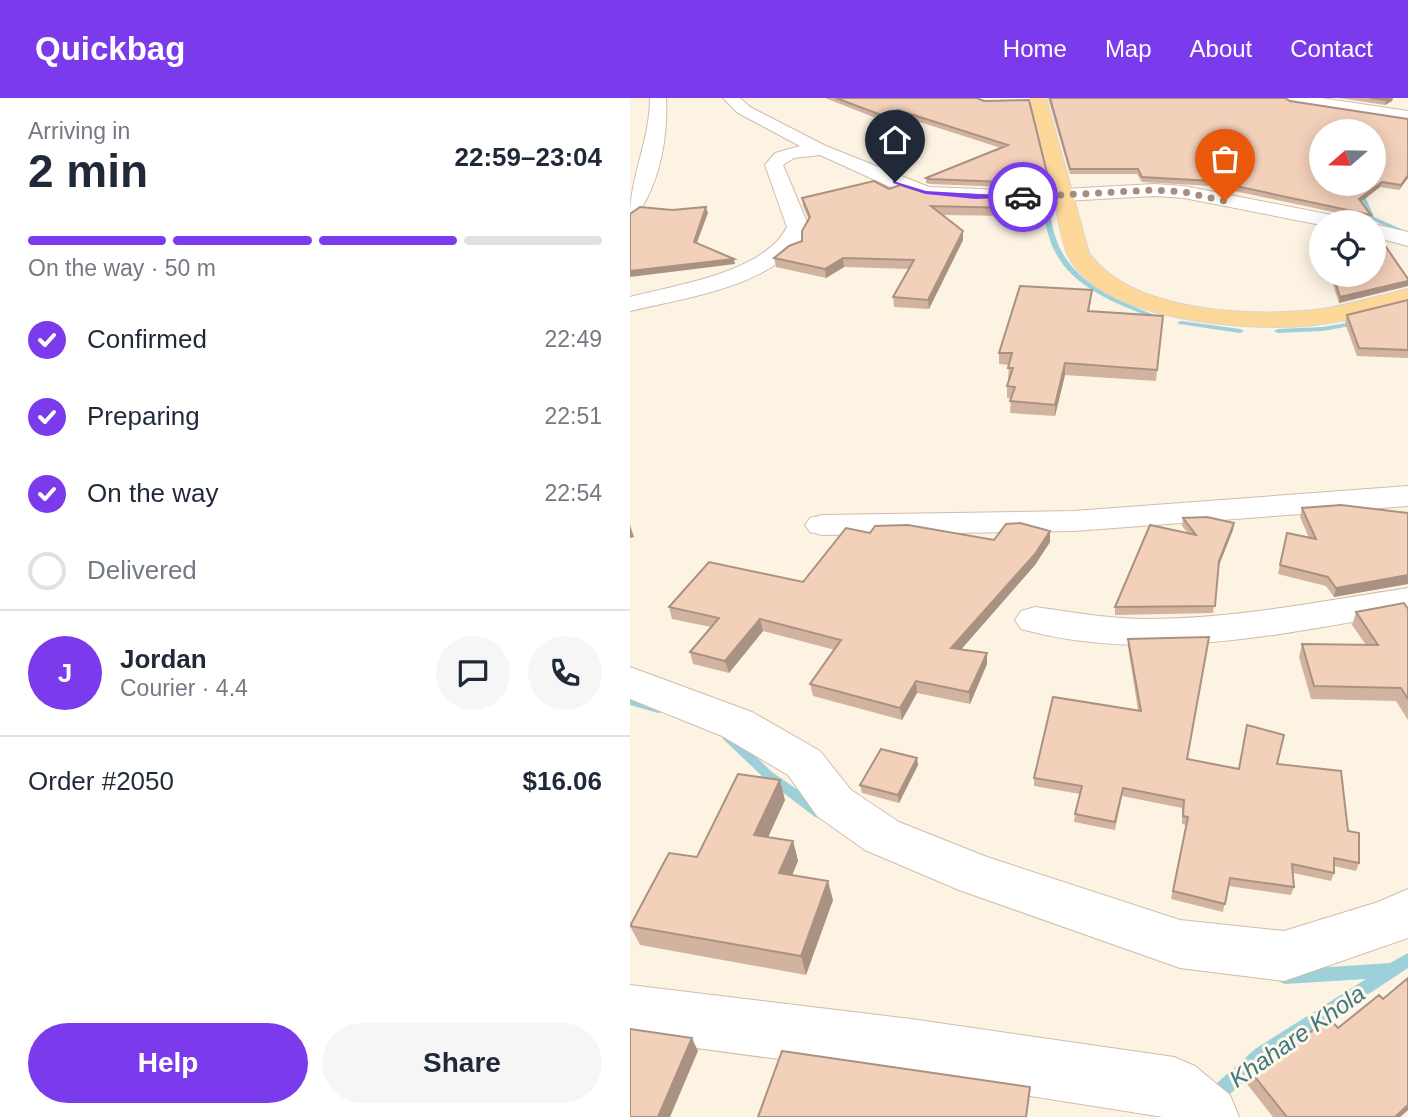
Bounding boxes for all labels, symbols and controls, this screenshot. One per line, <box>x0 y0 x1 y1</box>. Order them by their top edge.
text: Quickbag <box>35 30 185 67</box>
text: Home <box>1003 35 1067 62</box>
text: Map <box>1105 35 1152 62</box>
text: About <box>1190 35 1252 62</box>
text: Contact <box>1290 35 1373 62</box>
pin <box>865 110 925 182</box>
text: Arriving in <box>28 118 130 144</box>
north arrow <box>1309 119 1386 196</box>
map controls <box>1309 119 1386 287</box>
icon: home <box>876 121 914 159</box>
pin <box>1195 129 1255 201</box>
icon: bag <box>1206 140 1244 178</box>
text: 22:59–23:04 <box>455 142 602 172</box>
text: 2 min <box>28 145 148 197</box>
courier <box>988 162 1058 232</box>
icon: car <box>1004 178 1042 216</box>
button: locate <box>1309 210 1386 287</box>
text: On the way · 50 m <box>28 255 216 281</box>
icon: check <box>28 321 66 359</box>
text: Confirmed <box>87 324 207 354</box>
text: 22:49 <box>544 326 602 352</box>
icon: check <box>28 398 66 436</box>
text: Preparing <box>87 401 200 431</box>
text: 22:51 <box>544 403 602 429</box>
icon: check <box>28 475 66 513</box>
text: On the way <box>87 478 219 508</box>
text: 22:54 <box>544 480 602 506</box>
text: Delivered <box>87 555 197 585</box>
button: chat <box>436 636 510 710</box>
button: phone <box>528 636 602 710</box>
text: Jordan <box>120 644 207 674</box>
text: J <box>58 658 72 688</box>
text: Courier · 4.4 <box>120 675 248 701</box>
text: Order #2050 <box>28 766 174 796</box>
text: $16.06 <box>522 766 602 796</box>
water label: Khahare Khola <box>1224 979 1370 1093</box>
button: Help <box>28 1023 308 1103</box>
button: Share <box>322 1023 602 1103</box>

